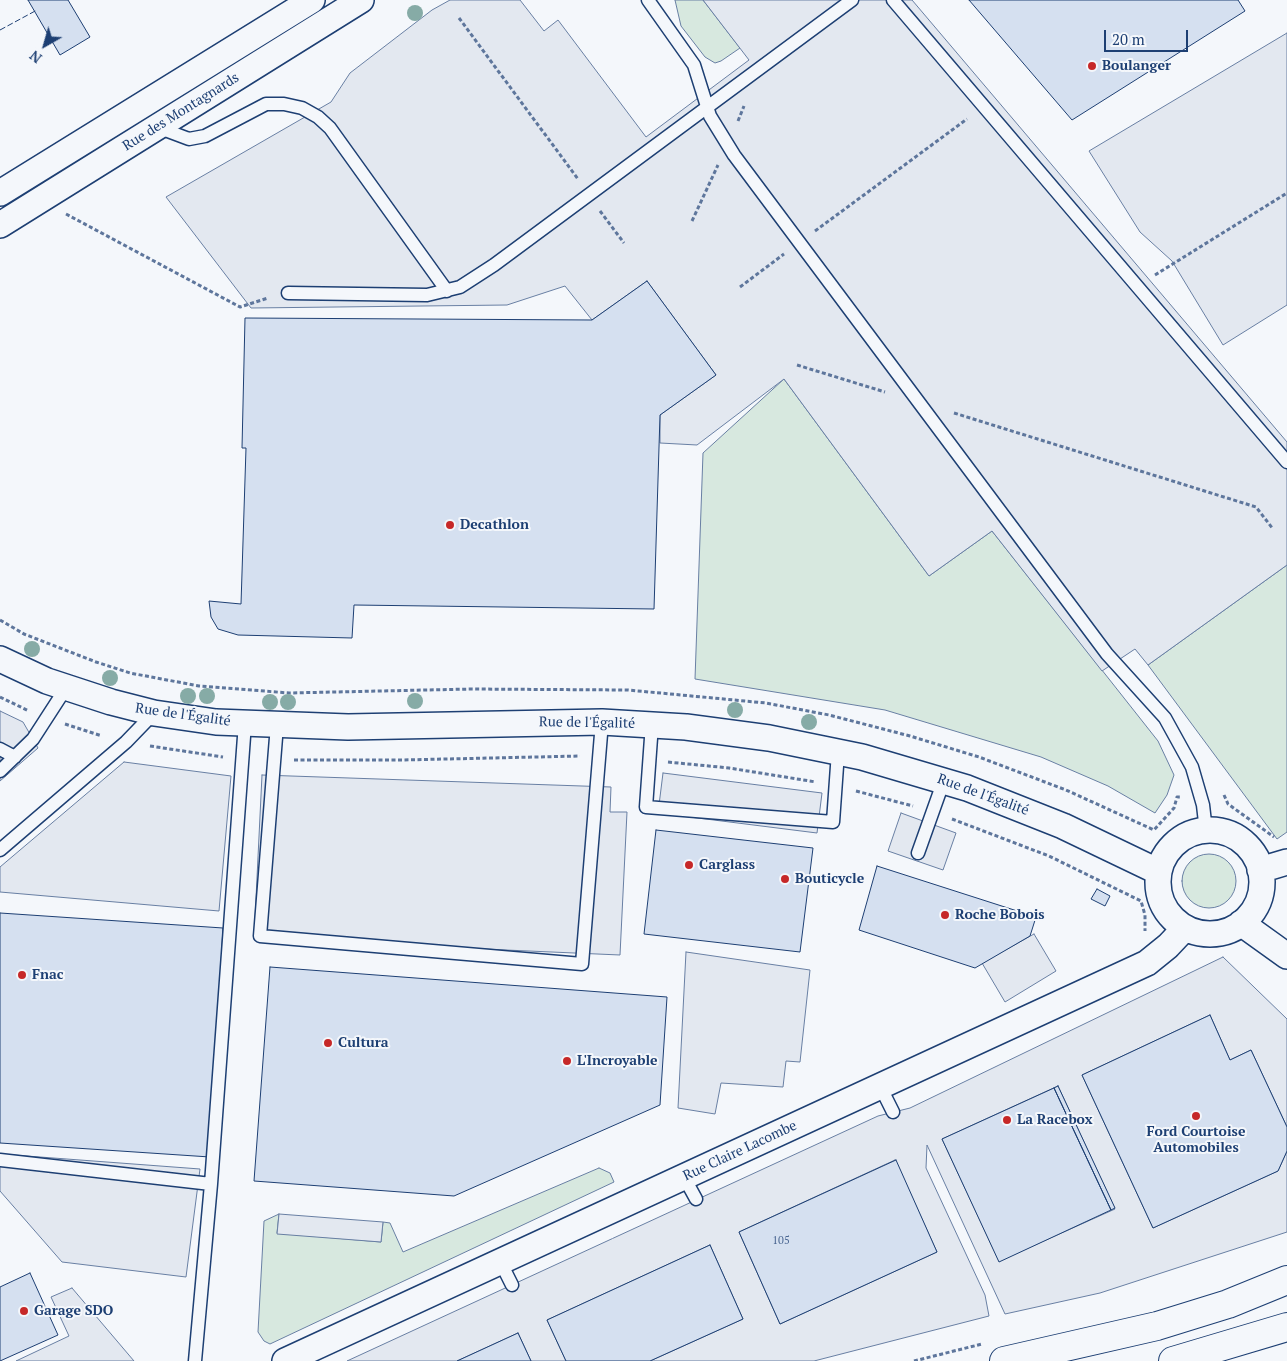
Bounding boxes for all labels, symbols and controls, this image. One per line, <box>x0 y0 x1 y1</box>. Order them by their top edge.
north arrow <box>20 20 70 70</box>
scale bar <box>1107 20 1191 52</box>
text: 20 m <box>1112 29 1145 49</box>
text: N <box>25 46 45 68</box>
place label: Boulanger <box>1102 58 1171 74</box>
marker: Boulanger <box>1086 60 1098 72</box>
street label: Rue des Montagnards <box>120 69 242 155</box>
place label: Decathlon <box>460 517 529 533</box>
marker: Decathlon <box>444 519 456 531</box>
street label: Rue de l'Égalité <box>134 700 232 730</box>
street label: Rue de l'Égalité <box>539 714 635 732</box>
street label: Rue de l'Égalité <box>935 771 1031 819</box>
place label: Carglass <box>699 857 755 873</box>
marker: Carglass <box>683 859 695 871</box>
place label: Bouticycle <box>795 871 864 887</box>
marker: Bouticycle <box>779 873 791 885</box>
place label: Roche Bobois <box>955 907 1045 923</box>
marker: Roche Bobois <box>939 909 951 921</box>
place label: Fnac <box>32 967 64 983</box>
marker: Fnac <box>16 969 28 981</box>
place label: Cultura <box>338 1035 389 1051</box>
marker: Cultura <box>322 1037 334 1049</box>
place label: L'Incroyable <box>577 1053 658 1069</box>
marker: L'Incroyable <box>561 1055 573 1067</box>
marker: Ford Courtoise Automobiles <box>1190 1110 1202 1122</box>
place label: La Racebox <box>1017 1112 1093 1128</box>
marker: La Racebox <box>1001 1114 1013 1126</box>
street label: Rue Claire Lacombe <box>681 1117 799 1185</box>
place label: Ford Courtoise Automobiles <box>1147 1124 1245 1156</box>
house number: 105 <box>772 1234 790 1248</box>
place label: Garage SDO <box>34 1303 113 1319</box>
marker: Garage SDO <box>18 1305 30 1317</box>

